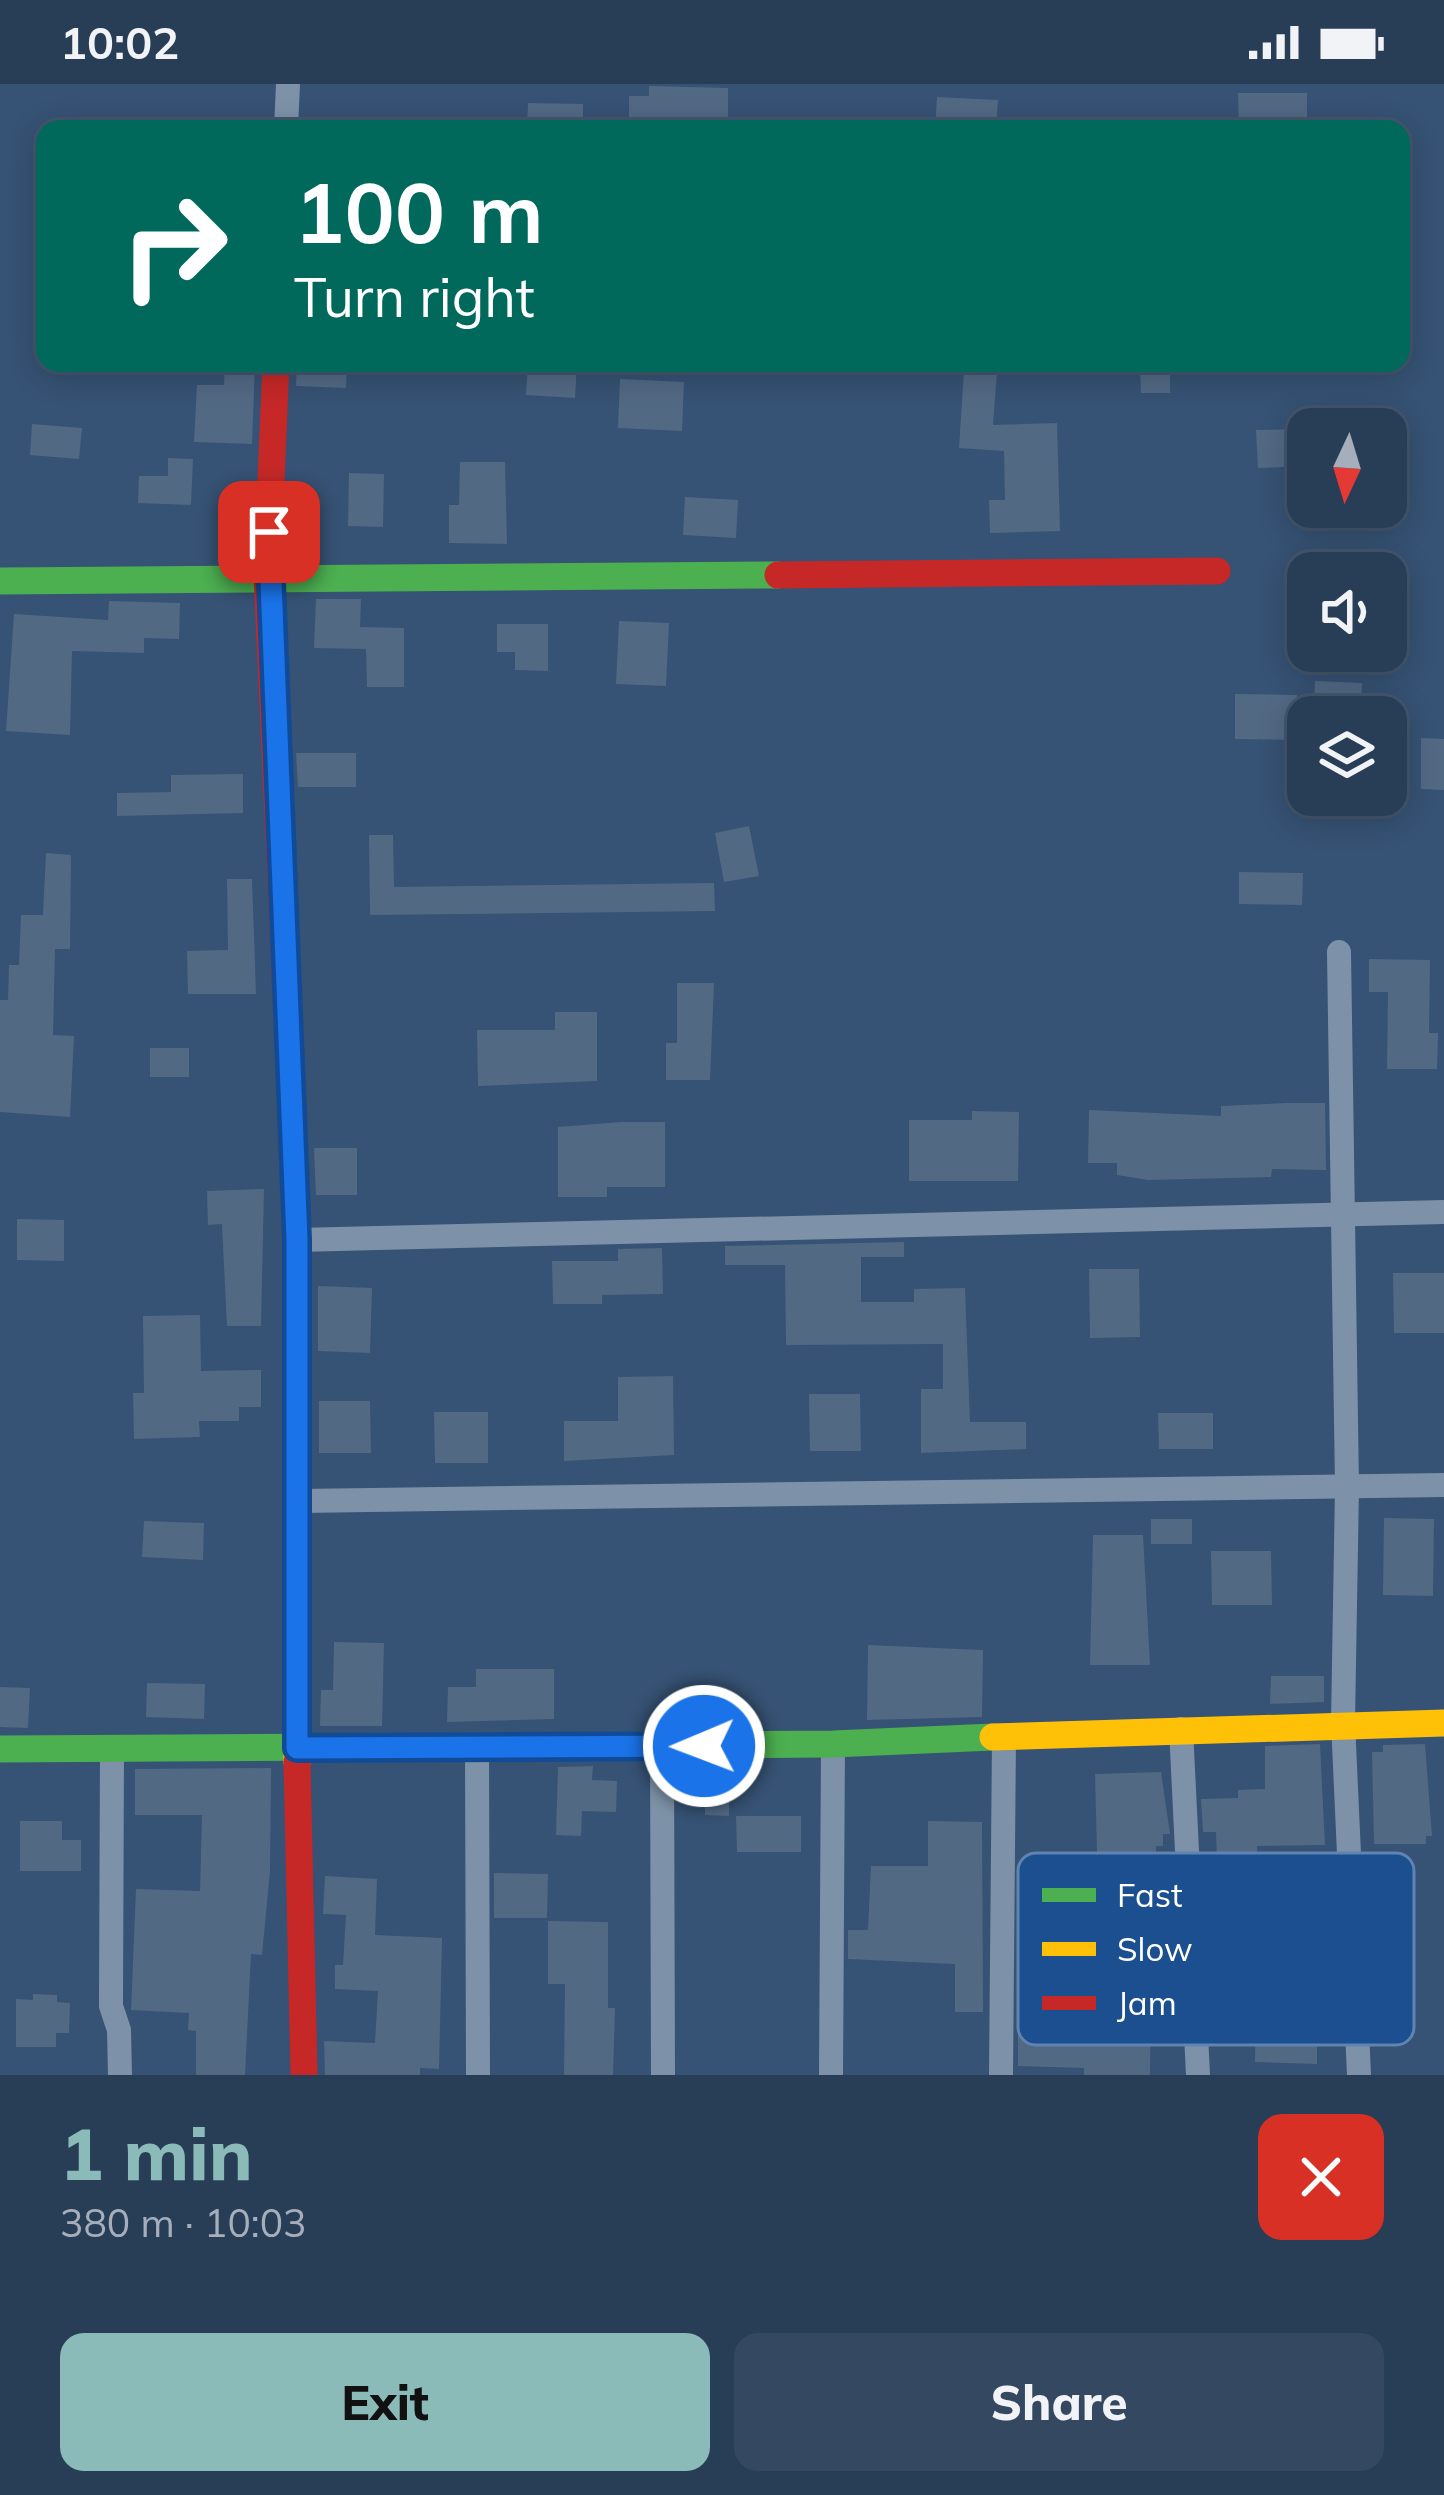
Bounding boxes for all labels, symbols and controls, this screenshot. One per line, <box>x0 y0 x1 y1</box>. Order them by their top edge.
text: 10:02 <box>60 14 179 70</box>
text: 100 m <box>294 159 544 264</box>
icon: right <box>96 168 252 324</box>
text: Turn right <box>294 263 535 331</box>
north arrow <box>1287 408 1407 528</box>
map controls <box>1287 408 1407 816</box>
pin <box>218 481 320 583</box>
icon: arrive <box>236 499 302 565</box>
button: sound <box>1287 552 1407 672</box>
button: layers <box>1287 696 1407 816</box>
position arrow <box>641 1683 767 1809</box>
legend <box>1018 1853 1414 2045</box>
text: Fast <box>1117 1874 1182 1915</box>
text: Slow <box>1117 1928 1193 1969</box>
text: Jam <box>1117 1982 1177 2023</box>
text: 1 min <box>60 2108 253 2198</box>
button: close <box>1258 2114 1384 2240</box>
text: 380 m · 10:03 <box>60 2198 306 2247</box>
button: Exit <box>60 2333 710 2471</box>
button: Share <box>734 2333 1384 2471</box>

